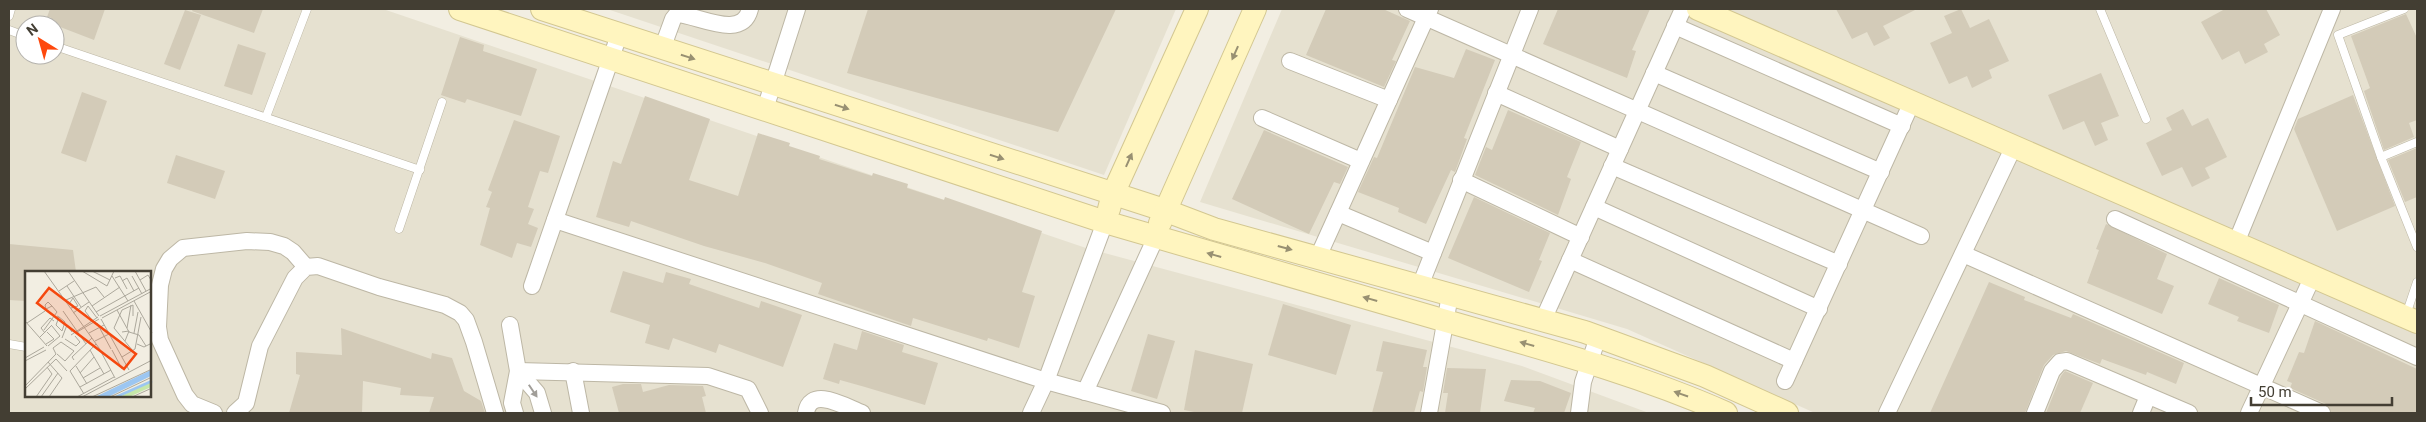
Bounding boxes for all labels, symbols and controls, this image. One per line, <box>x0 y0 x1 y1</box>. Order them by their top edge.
north arrow <box>15 15 65 65</box>
text: N <box>23 20 41 39</box>
one-way arrow <box>1230 46 1238 60</box>
one-way arrow <box>680 53 695 61</box>
one-way arrow <box>835 103 850 111</box>
one-way arrow <box>990 153 1005 161</box>
one-way arrow <box>1125 153 1133 167</box>
one-way arrow <box>1278 245 1293 253</box>
one-way arrow <box>1206 251 1221 259</box>
inset map <box>25 271 151 397</box>
one-way arrow <box>1363 295 1378 303</box>
one-way arrow <box>1519 339 1534 347</box>
scale bar <box>2251 374 2392 406</box>
text: 50 m <box>2258 383 2292 401</box>
one-way arrow <box>529 384 538 397</box>
one-way arrow <box>1673 390 1688 398</box>

